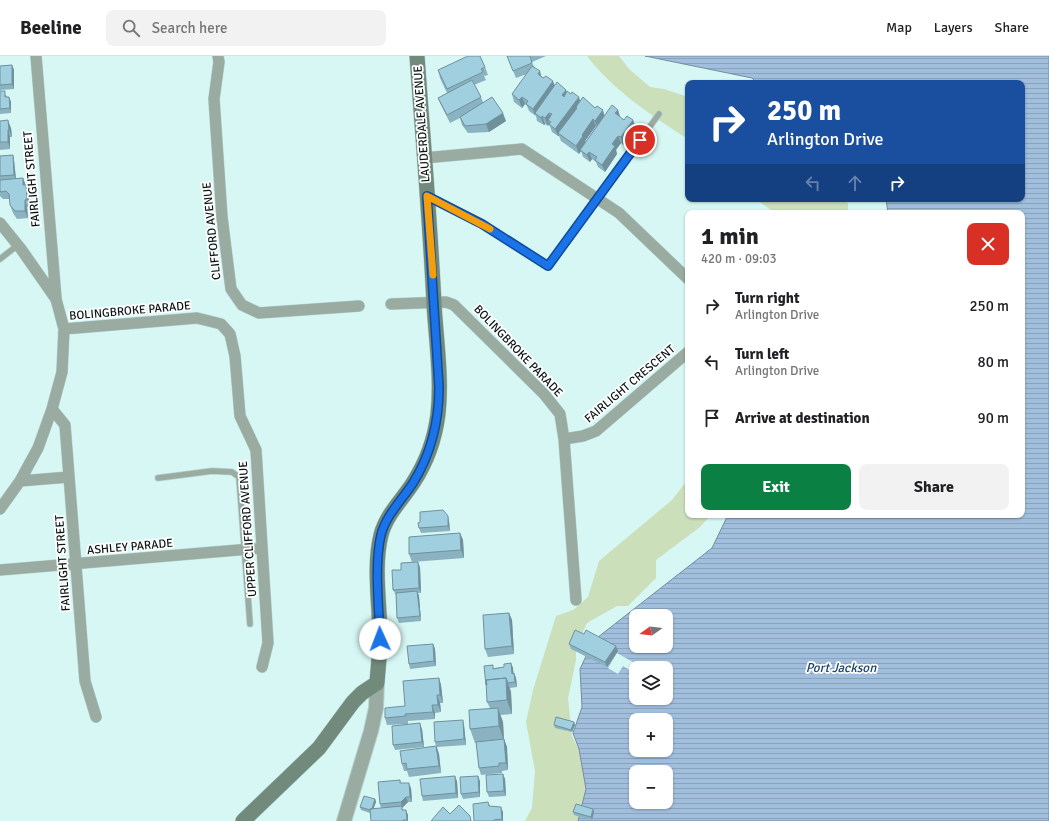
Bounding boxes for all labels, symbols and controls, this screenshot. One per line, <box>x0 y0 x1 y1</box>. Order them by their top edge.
search box <box>106 10 386 46</box>
text: Beeline <box>20 16 82 40</box>
icon: search <box>120 17 142 39</box>
text: Search here <box>152 19 227 37</box>
text: Map <box>886 19 912 36</box>
text: Layers <box>934 19 973 36</box>
text: Share <box>995 19 1029 36</box>
street label: LAUDERDALE AVENUE <box>410 65 434 183</box>
text: 250 m <box>767 94 841 128</box>
icon: right <box>701 96 753 148</box>
pin <box>623 123 657 157</box>
text: Arlington Drive <box>767 128 884 150</box>
icon: arrive <box>629 129 651 151</box>
street label: FAIRLIGHT STREET <box>20 130 44 228</box>
icon: left <box>802 172 824 194</box>
icon: ahead <box>844 172 866 194</box>
icon: right <box>886 172 908 194</box>
street label: CLIFFORD AVENUE <box>199 181 225 281</box>
text: 1 min <box>701 221 759 251</box>
button: close <box>967 223 1009 265</box>
text: 420 m · 09:03 <box>701 251 777 267</box>
text: Turn right <box>735 289 800 307</box>
icon: right <box>701 295 723 317</box>
text: 250 m <box>969 297 1009 315</box>
street label: BOLINGBROKE PARADE <box>69 298 192 324</box>
street label: BOLINGBROKE PARADE <box>470 302 566 400</box>
text: Arlington Drive <box>735 307 819 323</box>
street label: FAIRLIGHT CRESCENT <box>582 342 678 426</box>
text: Turn left <box>735 345 789 363</box>
icon: left <box>701 351 723 373</box>
text: 80 m <box>978 353 1009 371</box>
text: Arlington Drive <box>735 363 819 379</box>
icon: arrive <box>701 407 723 429</box>
text: Arrive at destination <box>735 409 870 427</box>
text: 90 m <box>978 409 1009 427</box>
street label: UPPER CLIFFORD AVENUE <box>236 460 260 598</box>
button: Exit <box>701 464 851 510</box>
button: Share <box>859 464 1009 510</box>
street label: FAIRLIGHT STREET <box>52 514 74 612</box>
street label: ASHLEY PARADE <box>86 536 174 558</box>
north arrow <box>629 609 673 653</box>
map controls <box>629 609 673 809</box>
position arrow <box>359 618 401 660</box>
water label: Port Jackson <box>806 660 877 676</box>
button: layers <box>629 661 673 705</box>
button: + <box>629 713 673 757</box>
button: − <box>629 765 673 809</box>

